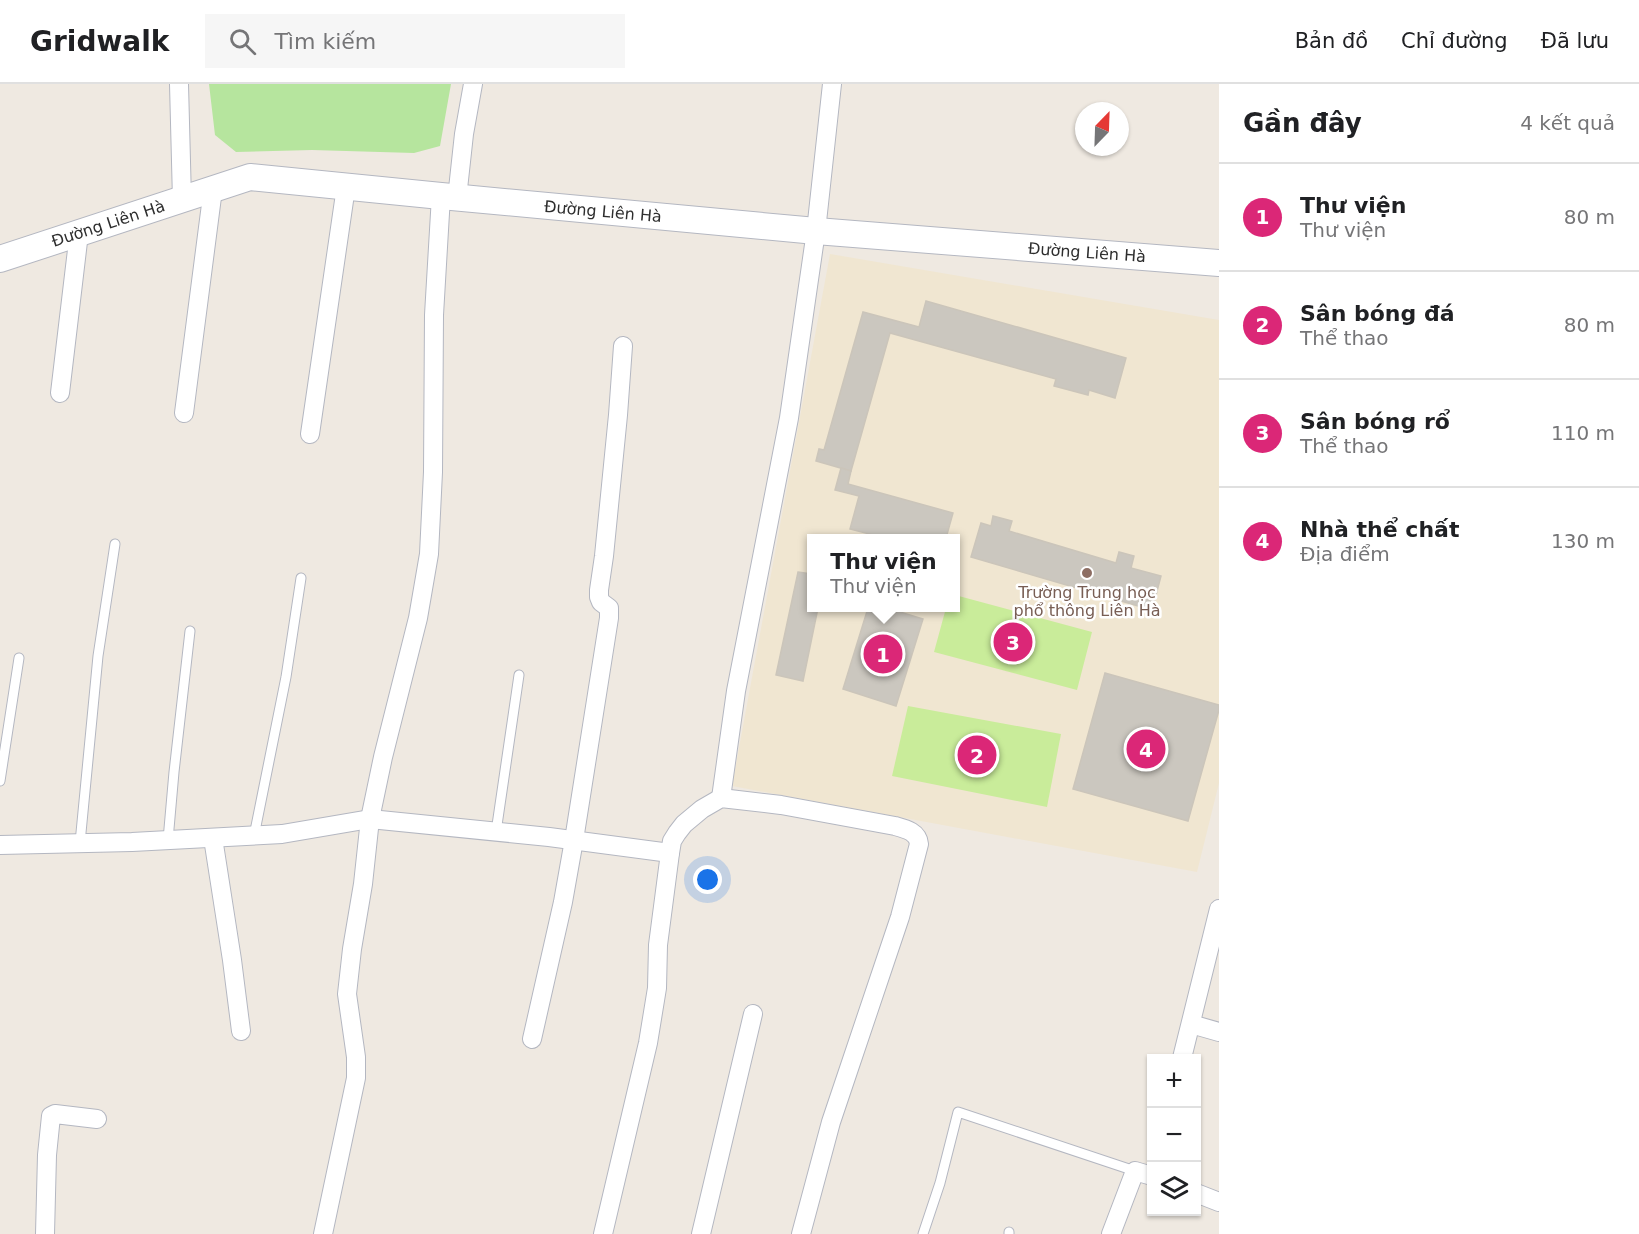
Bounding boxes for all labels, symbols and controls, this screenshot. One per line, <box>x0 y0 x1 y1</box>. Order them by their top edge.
search box <box>205 14 625 68</box>
text: Gridwalk <box>30 25 169 58</box>
icon: search <box>226 25 259 58</box>
text: Tìm kiếm <box>274 29 376 54</box>
text: Bản đồ <box>1295 29 1368 53</box>
text: Chỉ đường <box>1401 29 1508 53</box>
text: Đã lưu <box>1541 29 1609 53</box>
north arrow <box>1075 102 1129 156</box>
text: Gần đây <box>1243 108 1362 138</box>
text: 4 kết quả <box>1520 111 1615 135</box>
text: Thư viện <box>1300 193 1406 218</box>
street label: Đường Liên Hà <box>49 196 167 251</box>
street label: Đường Liên Hà <box>543 197 663 226</box>
text: 1 <box>1256 205 1269 229</box>
text: 80 m <box>1564 205 1615 229</box>
text: Thư viện <box>1300 218 1386 242</box>
street label: Đường Liên Hà <box>1027 239 1146 266</box>
text: Sân bóng đá <box>1300 301 1455 326</box>
text: 2 <box>1256 313 1269 337</box>
text: 80 m <box>1564 313 1615 337</box>
text: Thể thao <box>1300 326 1389 350</box>
text: Sân bóng rổ <box>1300 409 1450 434</box>
text: 3 <box>1256 421 1269 445</box>
text: 110 m <box>1551 421 1615 445</box>
text: Thể thao <box>1300 434 1389 458</box>
text: Nhà thể chất <box>1300 517 1459 542</box>
text: 4 <box>1256 529 1269 553</box>
text: 130 m <box>1551 529 1615 553</box>
popup <box>807 534 960 612</box>
text: Địa điểm <box>1300 542 1390 566</box>
text: Thư viện <box>830 549 937 574</box>
marker: Trường Trung học phổ thông Liên Hà <box>1080 566 1094 580</box>
text: Thư viện <box>830 574 917 598</box>
place label: Trường Trung học phổ thông Liên Hà <box>1013 583 1161 620</box>
pin: 3 <box>994 620 1032 664</box>
pin: 1 <box>864 632 902 676</box>
pin: 4 <box>1126 726 1166 772</box>
pin: 2 <box>958 732 996 778</box>
your location <box>693 865 722 894</box>
map controls <box>1147 1054 1201 1216</box>
button: + <box>1147 1054 1201 1108</box>
button: − <box>1147 1108 1201 1162</box>
button: layers <box>1147 1162 1201 1216</box>

